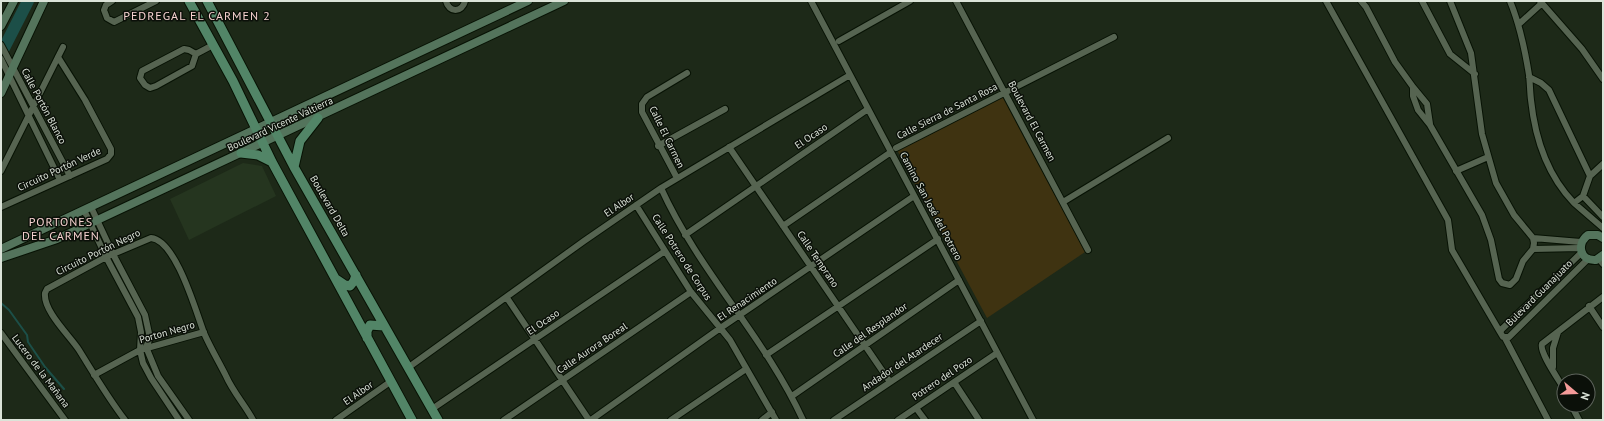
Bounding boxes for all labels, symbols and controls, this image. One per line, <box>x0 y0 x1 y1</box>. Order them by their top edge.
district label: PEDREGAL EL CARMEN 2 <box>123 8 271 23</box>
street label: Calle Portón Blanco <box>19 66 69 146</box>
street label: Boulevard El Carmen <box>1005 79 1059 163</box>
street label: Calle Sierra de Santa Rosa <box>894 80 1000 142</box>
street label: Boulevard Vicente Valtierra <box>225 94 335 154</box>
street label: Calle El Carmen <box>646 104 688 170</box>
street label: El Ocaso <box>792 120 830 152</box>
street label: Circuito Portón Verde <box>15 144 103 194</box>
street label: Camino San José del Potrero <box>897 150 965 262</box>
street label: Boulevard Delta <box>307 173 353 239</box>
street label: El Albor <box>601 190 637 220</box>
street label: Calle Potrero de Corpus <box>649 211 715 303</box>
district label: PORTONES DEL CARMEN <box>22 214 100 243</box>
street label: Circuito Portón Negro <box>54 226 142 278</box>
street label: Calle Temprano <box>794 228 842 290</box>
street label: Bulevard Guanajuato <box>1503 257 1575 329</box>
street label: El Renacimiento <box>715 274 779 324</box>
street label: Calle del Resplandor <box>830 299 910 361</box>
street label: El Ocaso <box>524 306 562 338</box>
street label: Porton Negro <box>138 318 196 346</box>
street label: Calle Aurora Boreal <box>554 320 630 376</box>
street label: Andador del Atardecer <box>859 330 945 394</box>
street label: Lucero de la Mañana <box>9 332 73 410</box>
street label: Potrero del Pozo <box>909 353 975 403</box>
north arrow <box>1556 373 1596 413</box>
street label: El Albor <box>341 378 376 408</box>
text: N <box>1578 391 1593 402</box>

